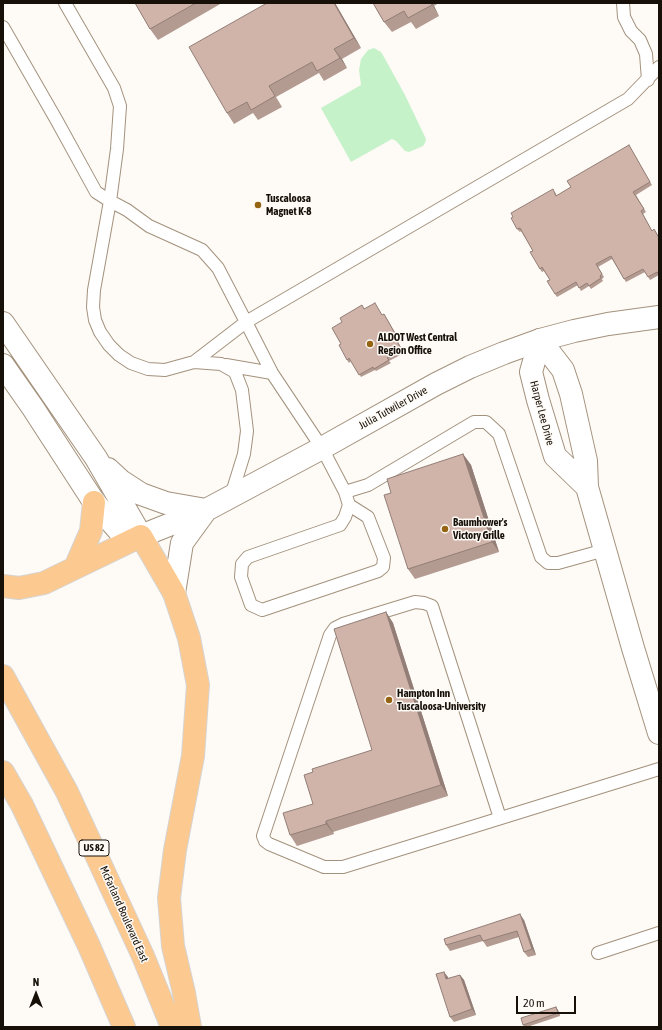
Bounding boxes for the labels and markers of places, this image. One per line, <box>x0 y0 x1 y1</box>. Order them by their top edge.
place label: Tuscaloosa Magnet K-8 <box>266 192 312 218</box>
marker: Tuscaloosa Magnet K-8 <box>253 200 263 210</box>
place label: ALDOT West Central Region Office <box>378 331 457 357</box>
marker: ALDOT West Central Region Office <box>365 339 375 349</box>
place label: Baumhower's Victory Grille <box>453 516 507 542</box>
marker: Baumhower's Victory Grille <box>440 524 450 534</box>
place label: Hampton Inn Tuscaloosa-University <box>397 687 486 713</box>
marker: Hampton Inn Tuscaloosa-University <box>384 695 394 705</box>

